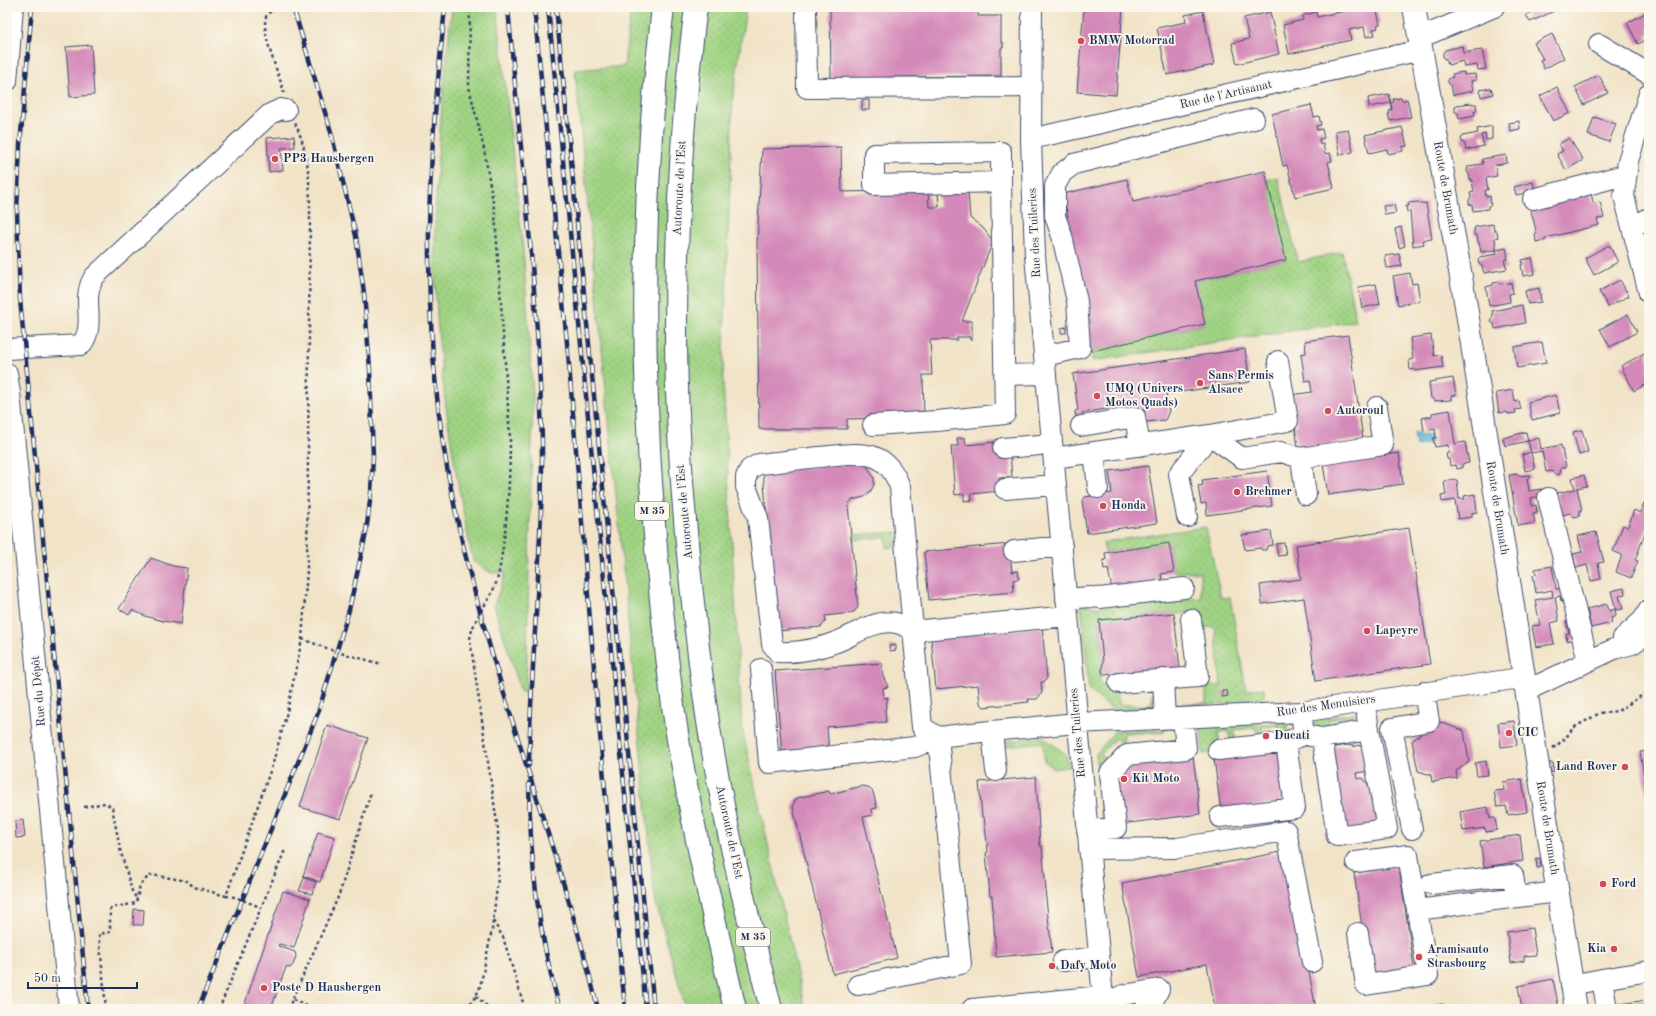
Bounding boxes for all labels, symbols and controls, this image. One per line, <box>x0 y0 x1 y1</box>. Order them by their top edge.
place label: BMW Motorrad <box>1089 35 1175 47</box>
marker: BMW Motorrad <box>1076 36 1086 46</box>
street label: Rue de l'Artisanat <box>1179 79 1273 111</box>
street label: Autoroute de l’Est <box>672 140 688 236</box>
street label: Route de Brumath <box>1431 140 1459 236</box>
place label: PP3 Hausbergen <box>283 153 374 165</box>
marker: PP3 Hausbergen <box>270 154 280 164</box>
street label: Rue des Tuileries <box>1027 188 1043 278</box>
place label: Sans Permis Alsace <box>1208 370 1274 396</box>
marker: Sans Permis Alsace <box>1195 378 1205 388</box>
place label: UMQ (Univers Motos Quads) <box>1105 382 1183 409</box>
marker: UMQ (Univers Motos Quads) <box>1092 391 1102 401</box>
place label: Autoroul <box>1336 405 1384 417</box>
marker: Autoroul <box>1323 406 1333 416</box>
street label: Route de Brumath <box>1484 460 1510 556</box>
street label: Autoroute de l’Est <box>675 464 695 560</box>
place label: Brehmer <box>1245 486 1292 498</box>
marker: Brehmer <box>1232 487 1242 497</box>
place label: Honda <box>1111 500 1146 512</box>
marker: Honda <box>1098 501 1108 511</box>
road number: M 35 <box>635 502 669 520</box>
place label: Lapeyre <box>1375 625 1419 637</box>
marker: Lapeyre <box>1362 626 1372 636</box>
street label: Rue du Dépôt <box>30 655 48 727</box>
street label: Rue des Tuileries <box>1068 688 1088 778</box>
street label: Rue des Menuisiers <box>1276 693 1376 719</box>
place label: CIC <box>1517 727 1538 739</box>
marker: CIC <box>1504 728 1514 738</box>
place label: Ducati <box>1274 730 1310 742</box>
marker: Ducati <box>1261 731 1271 741</box>
place label: Land Rover <box>1556 761 1617 773</box>
marker: Land Rover <box>1620 762 1630 772</box>
place label: Kit Moto <box>1132 773 1180 785</box>
marker: Kit Moto <box>1119 774 1129 784</box>
street label: Route de Brumath <box>1534 780 1560 876</box>
street label: Autoroute de l’Est <box>713 784 745 880</box>
place label: Ford <box>1611 878 1637 890</box>
marker: Ford <box>1598 879 1608 889</box>
road number: M 35 <box>736 928 770 946</box>
place label: Kia <box>1587 943 1606 955</box>
place label: Aramisauto Strasbourg <box>1427 944 1489 970</box>
marker: Kia <box>1609 944 1619 954</box>
marker: Aramisauto Strasbourg <box>1414 952 1424 962</box>
place label: Dafy Moto <box>1060 960 1117 972</box>
marker: Dafy Moto <box>1047 961 1057 971</box>
scale bar <box>28 964 137 990</box>
text: 50 m <box>34 972 61 985</box>
place label: Poste D Hausbergen <box>272 982 381 994</box>
marker: Poste D Hausbergen <box>259 983 269 993</box>

